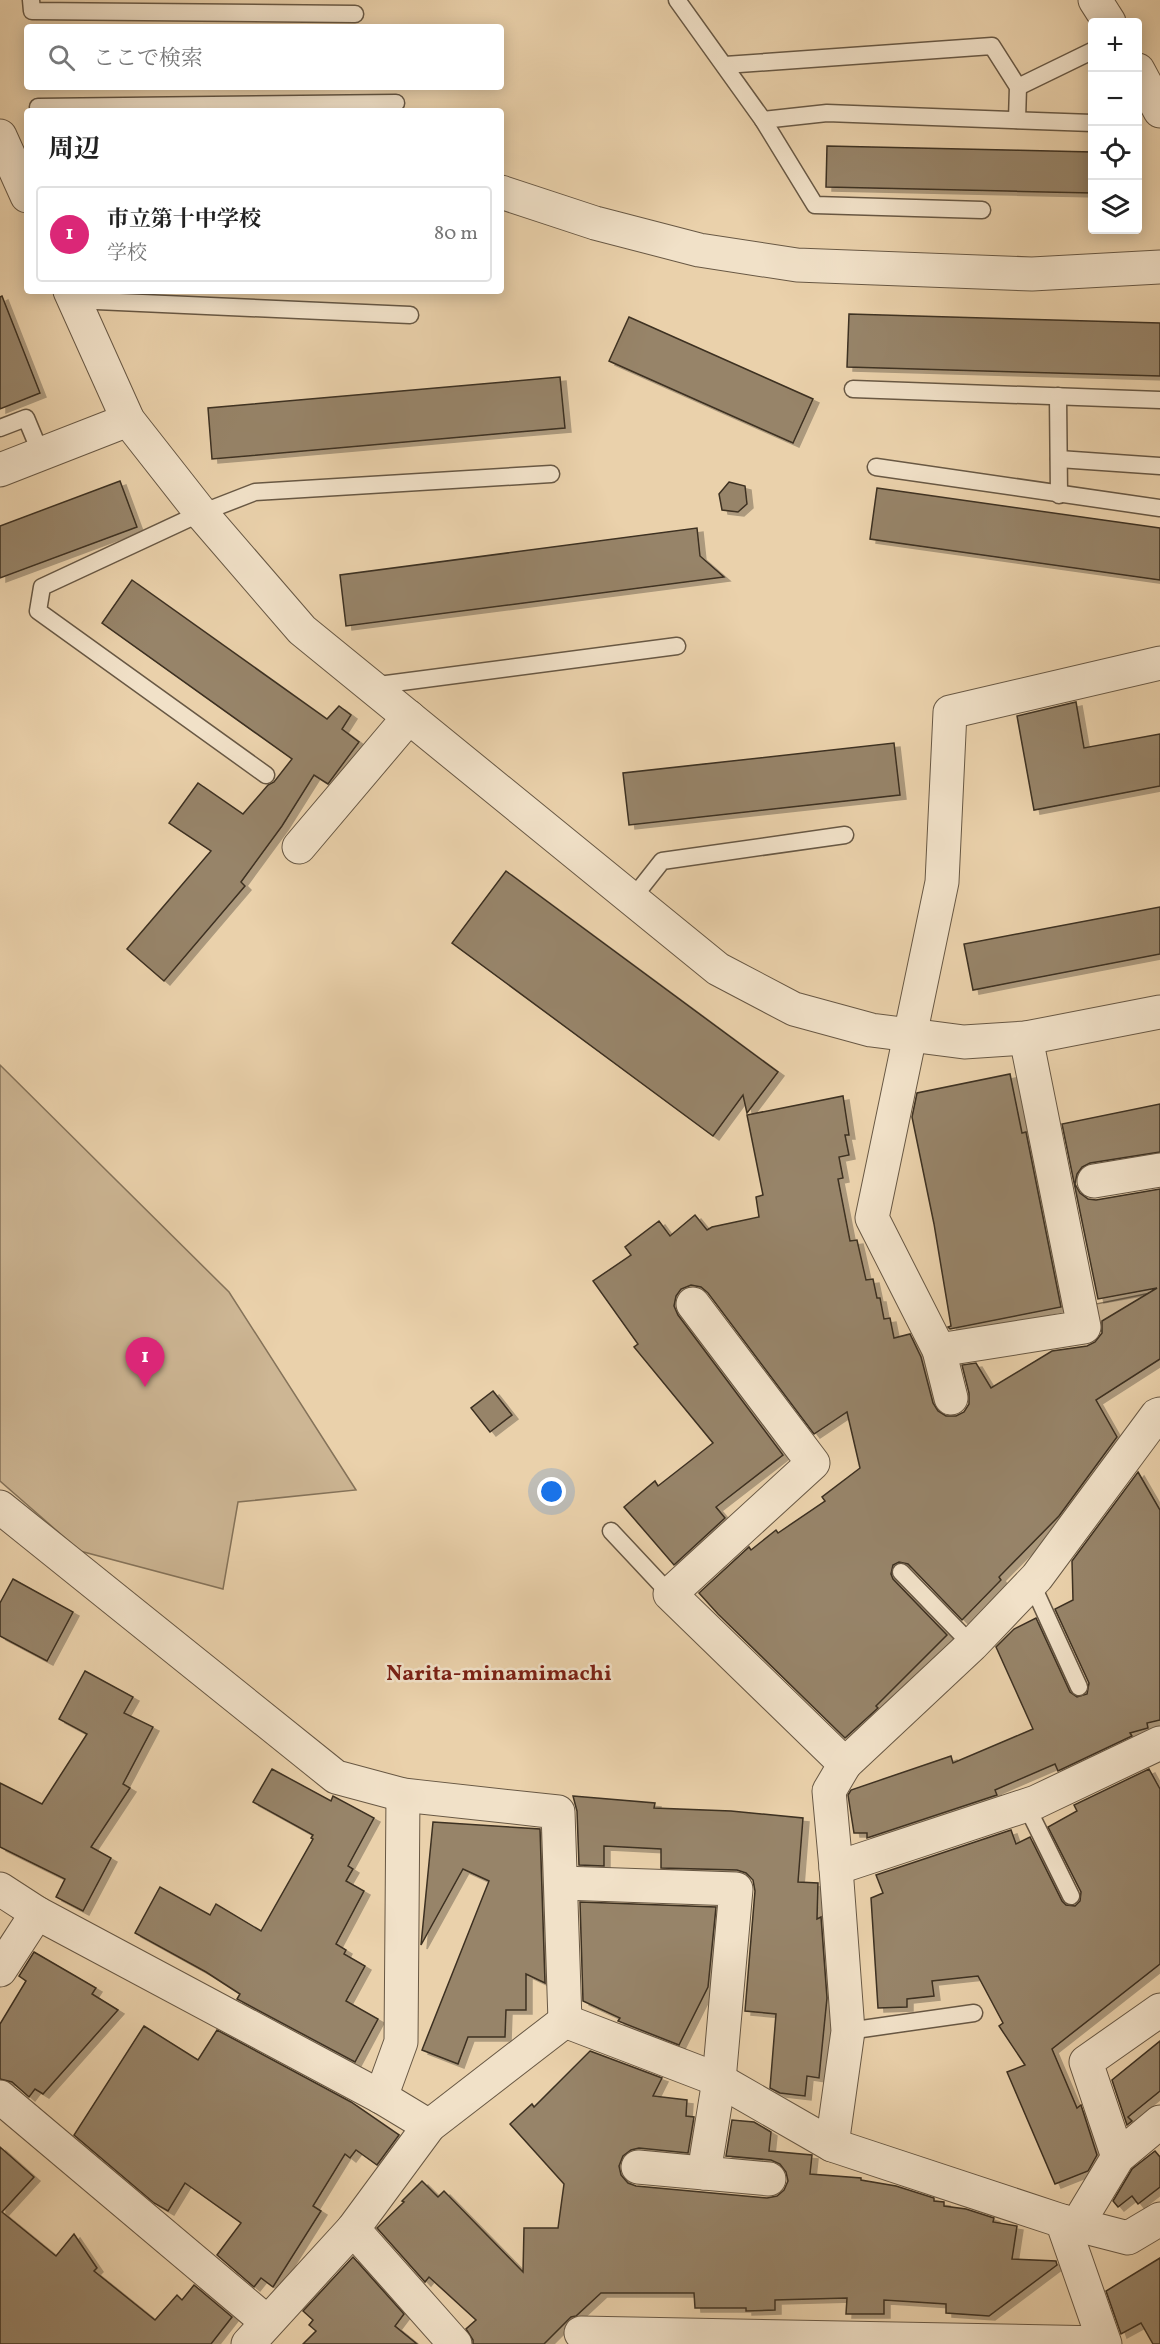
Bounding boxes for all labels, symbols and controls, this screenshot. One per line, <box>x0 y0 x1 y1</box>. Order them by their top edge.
map controls <box>1088 18 1142 234</box>
button: + <box>1088 18 1142 72</box>
search box <box>24 24 504 90</box>
icon: search <box>45 41 78 74</box>
text: ここで検索 <box>93 44 203 75</box>
button: − <box>1088 72 1142 126</box>
button: locate <box>1088 126 1142 180</box>
text: 周辺 <box>48 132 100 168</box>
button: layers <box>1088 180 1142 234</box>
text: 市立第十中学校 <box>107 205 261 236</box>
text: 1 <box>65 220 74 248</box>
text: 80 m <box>434 220 478 248</box>
text: 学校 <box>107 240 147 268</box>
pin: 1 <box>126 1338 164 1387</box>
your location <box>537 1477 566 1506</box>
district label: Narita-minamimachi <box>386 1659 612 1690</box>

